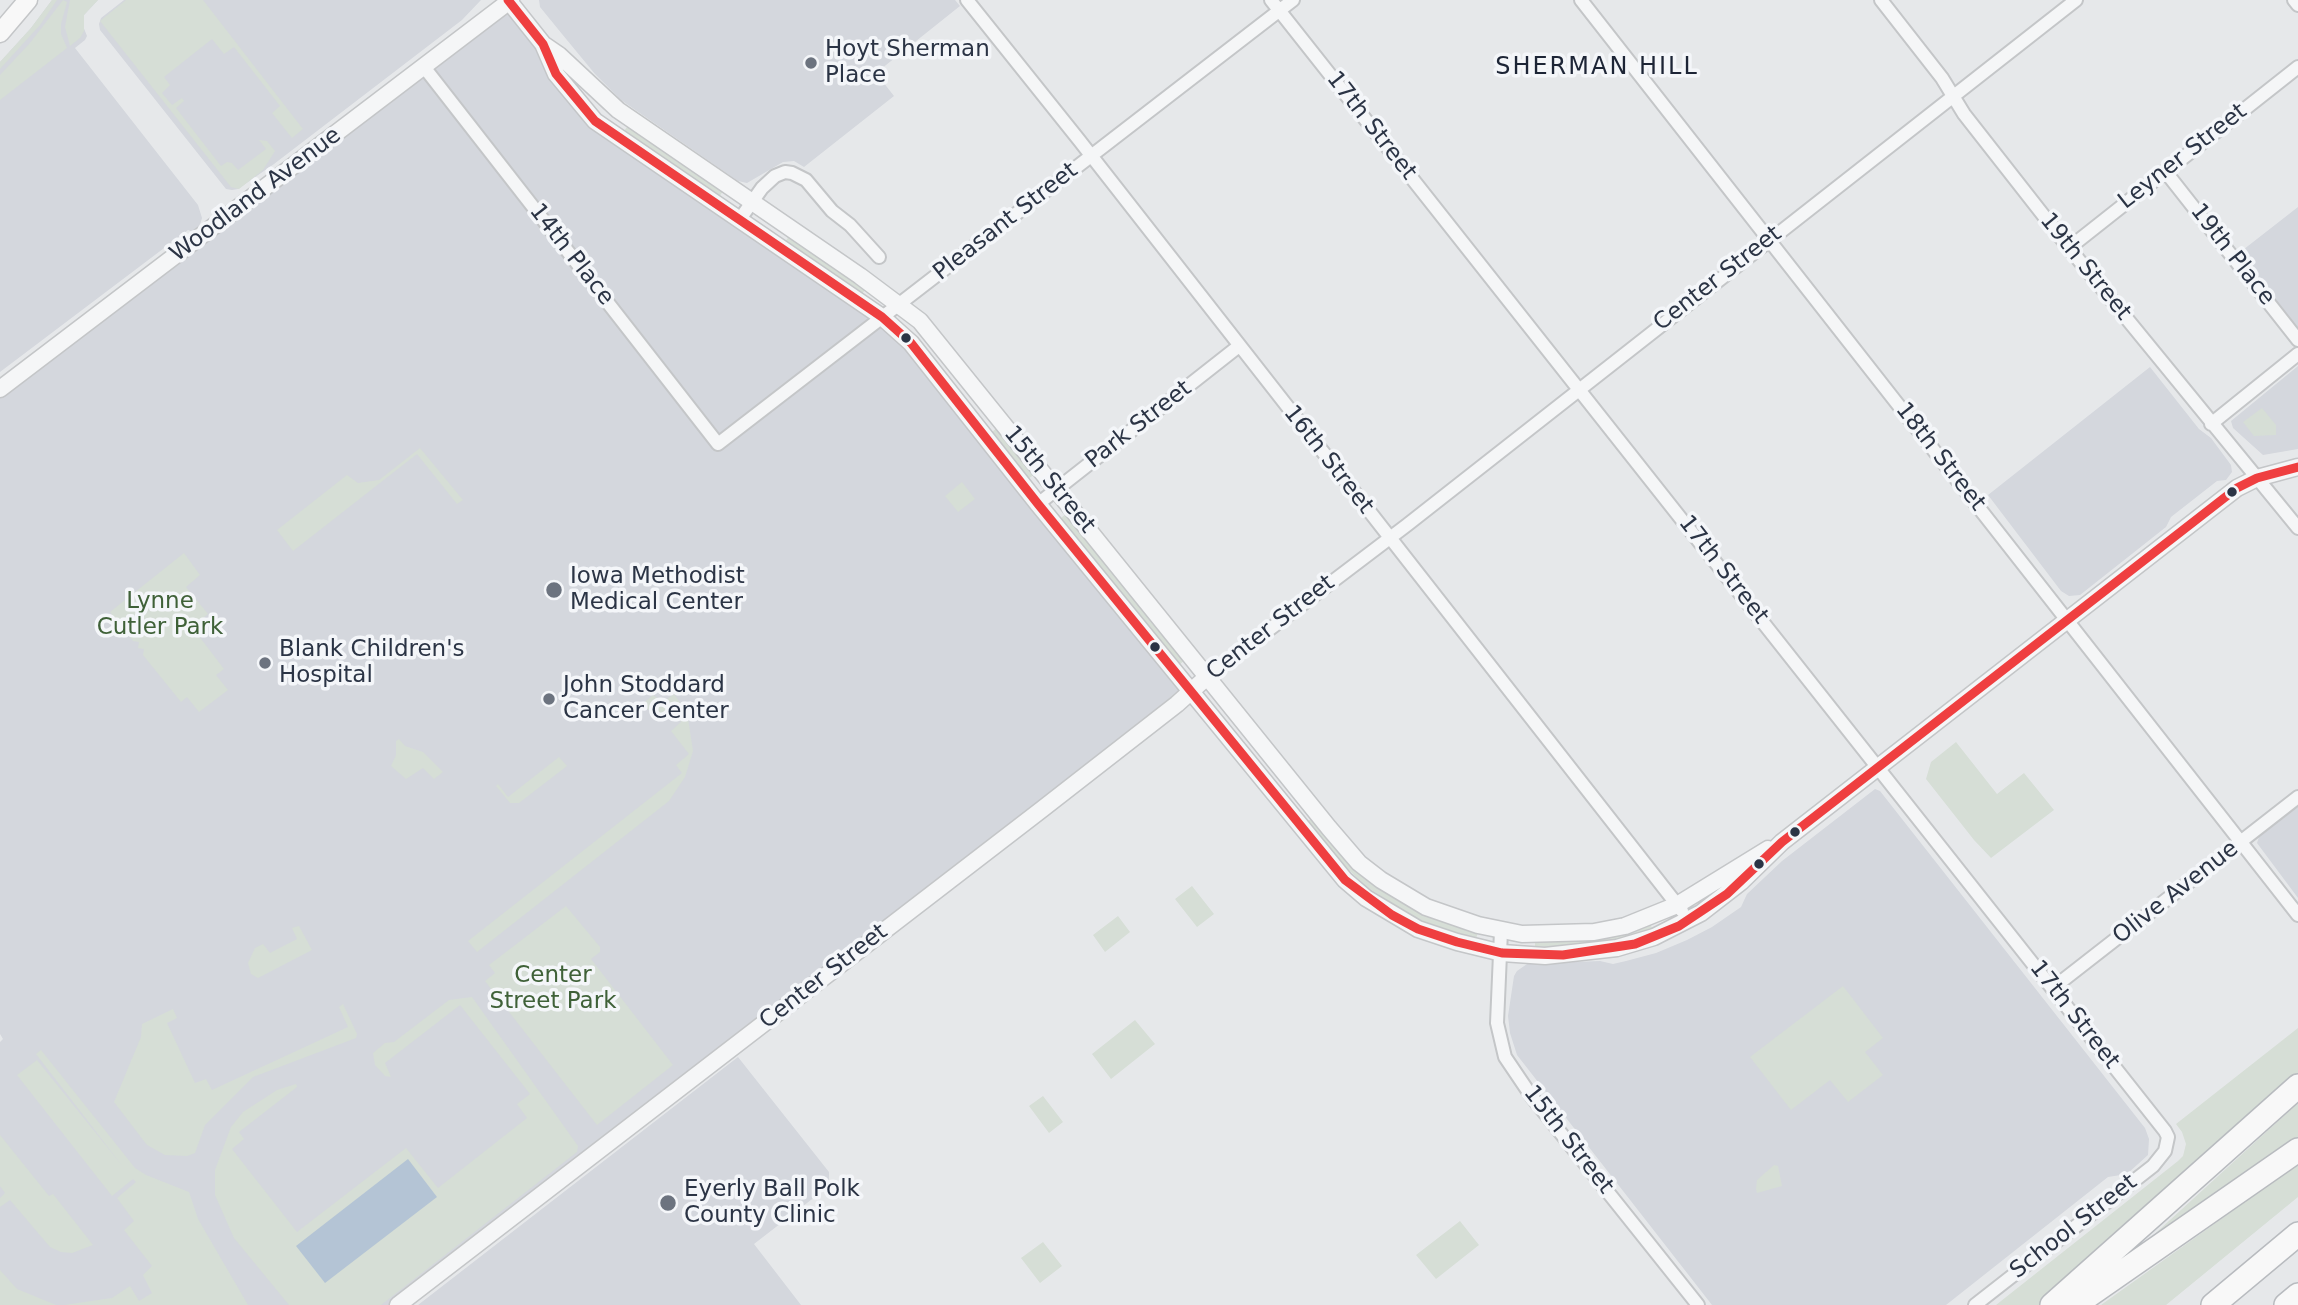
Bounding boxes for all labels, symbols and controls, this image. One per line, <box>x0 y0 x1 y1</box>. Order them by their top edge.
place label: Hoyt Sherman Place <box>825 36 990 90</box>
district label: SHERMAN HILL <box>1497 54 1697 82</box>
marker: Hoyt Sherman Place <box>803 55 819 71</box>
street label: 17th Street <box>1320 66 1422 186</box>
street label: Leyner Street <box>2113 98 2253 216</box>
street label: Woodland Avenue <box>165 122 347 268</box>
street label: Pleasant Street <box>928 157 1084 287</box>
street label: 14th Place <box>523 199 619 311</box>
street label: 19th Place <box>2184 199 2280 311</box>
street label: 19th Street <box>2033 208 2137 326</box>
street label: Center Street <box>1649 221 1787 337</box>
unlabelled marker <box>899 331 913 345</box>
street label: Park Street <box>1081 375 1197 475</box>
street label: 18th Street <box>1889 397 1991 517</box>
street label: 16th Street <box>1277 400 1379 520</box>
street label: 15th Street <box>997 421 1101 539</box>
unlabelled marker <box>2225 485 2239 499</box>
street label: 17th Street <box>1672 510 1774 630</box>
place label: Iowa Methodist Medical Center <box>570 563 745 617</box>
street label: Center Street <box>1202 570 1340 686</box>
marker: Iowa Methodist Medical Center <box>544 580 564 600</box>
park label: Lynne Cutler Park <box>97 588 223 642</box>
place label: Blank Children's Hospital <box>279 636 464 690</box>
unlabelled marker <box>1148 640 1162 654</box>
marker: Blank Children's Hospital <box>257 655 273 671</box>
place label: John Stoddard Cancer Center <box>563 672 729 726</box>
marker: John Stoddard Cancer Center <box>541 691 557 707</box>
unlabelled marker <box>1788 825 1802 839</box>
street label: Olive Avenue <box>2108 836 2244 950</box>
unlabelled marker <box>1752 857 1766 871</box>
street label: Center Street <box>755 919 893 1035</box>
street label: 17th Street <box>2023 955 2125 1075</box>
park label: Center Street Park <box>490 962 616 1016</box>
street label: 15th Street <box>1517 1080 1619 1200</box>
street label: School Street <box>2005 1169 2143 1285</box>
place label: Eyerly Ball Polk County Clinic <box>684 1176 860 1230</box>
marker: Eyerly Ball Polk County Clinic <box>658 1193 678 1213</box>

